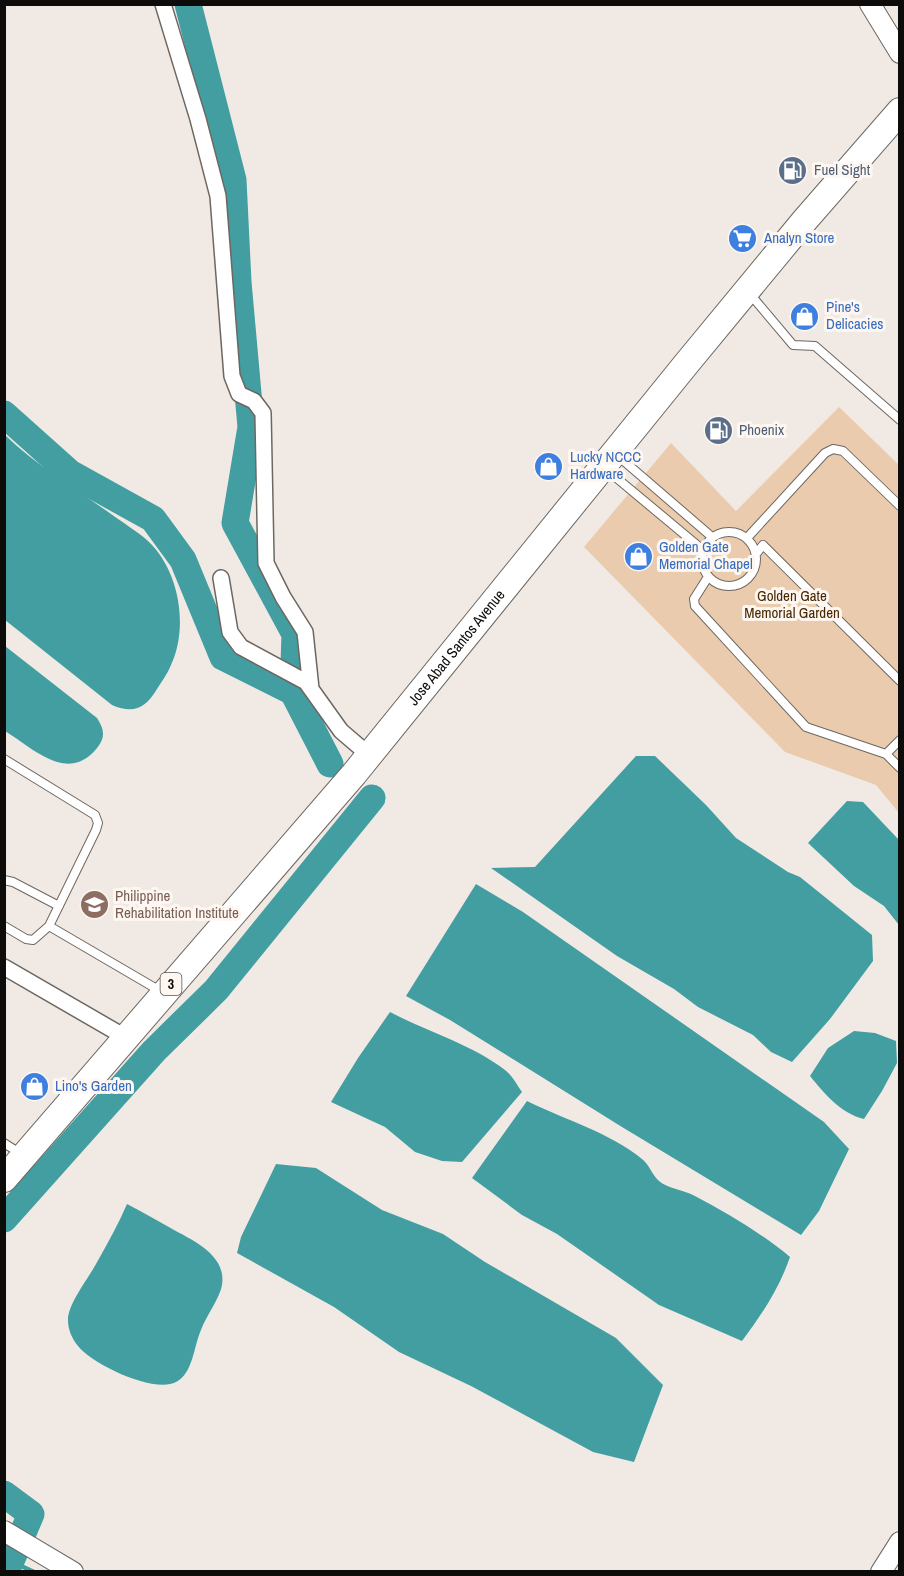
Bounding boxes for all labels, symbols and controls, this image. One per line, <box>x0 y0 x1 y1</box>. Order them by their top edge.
fuel station icon: Fuel Sight <box>777 154 809 186</box>
place label: Fuel Sight <box>814 159 871 180</box>
supermarket icon: Analyn Store <box>727 222 759 254</box>
place label: Analyn Store <box>763 227 835 248</box>
place label: Pine's Delicacies <box>826 296 883 334</box>
shop icon: Pine's Delicacies <box>789 300 821 332</box>
fuel station icon: Phoenix <box>702 414 734 446</box>
place label: Phoenix <box>739 419 785 440</box>
place label: Lucky NCCC Hardware <box>570 446 641 484</box>
shop icon: Lucky NCCC Hardware <box>533 450 565 482</box>
place label: Golden Gate Memorial Chapel <box>659 536 753 574</box>
shop icon: Golden Gate Memorial Chapel <box>622 540 654 572</box>
street label: Jose Abad Santos Avenue <box>403 585 509 710</box>
park label: Golden Gate Memorial Garden <box>744 585 840 623</box>
place label: Philippine Rehabilitation Institute <box>115 885 239 923</box>
school or university icon: Philippine Rehabilitation Institute <box>78 889 110 921</box>
road number: 3 <box>160 973 182 995</box>
shop icon: Lino's Garden <box>18 1070 50 1102</box>
place label: Lino's Garden <box>55 1075 132 1096</box>

